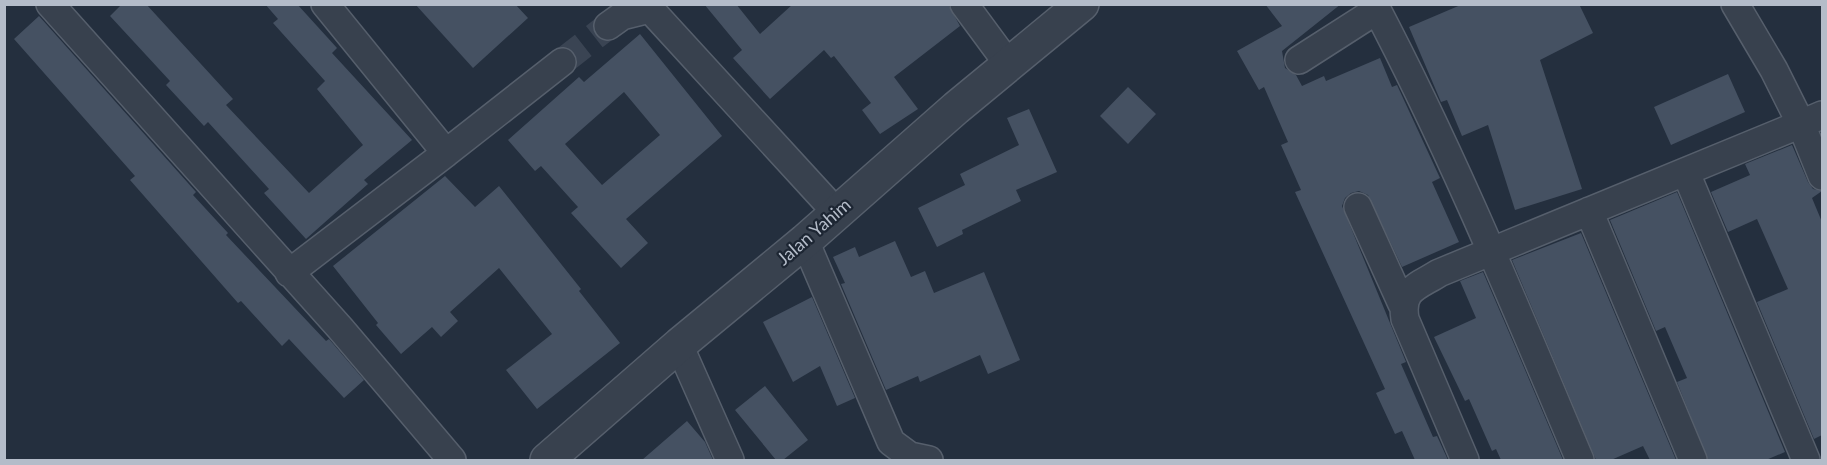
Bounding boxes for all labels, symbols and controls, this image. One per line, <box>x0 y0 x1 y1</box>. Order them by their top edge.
street label: Jalan Yahim <box>772 193 855 269</box>

